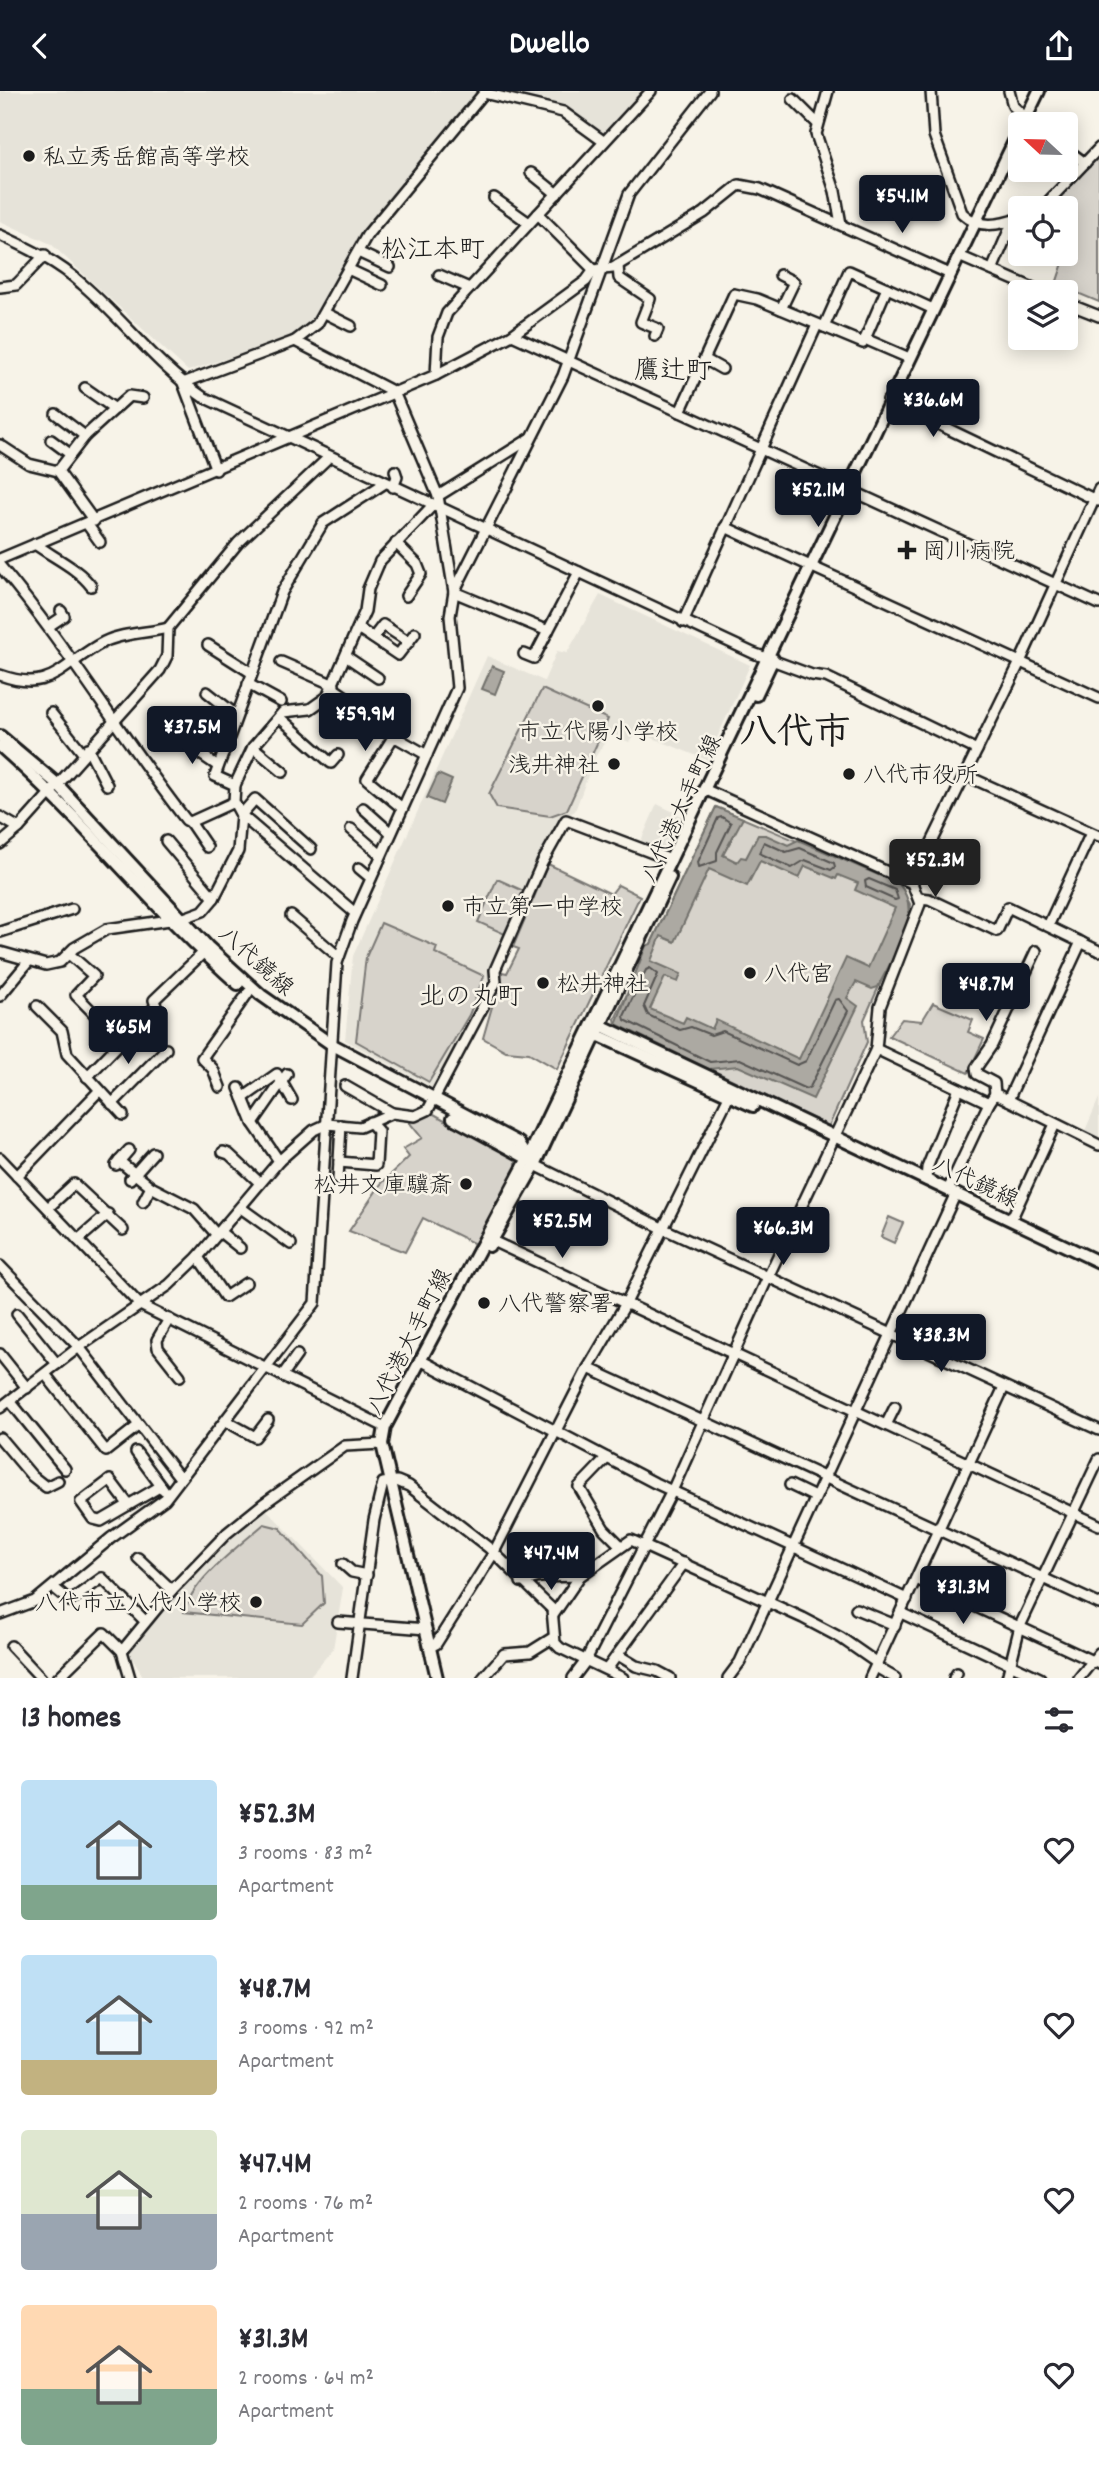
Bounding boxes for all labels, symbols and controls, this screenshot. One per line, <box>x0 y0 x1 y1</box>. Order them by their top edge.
text: Dwello <box>509 23 590 69</box>
icon: back <box>21 27 59 65</box>
icon: share <box>1040 27 1078 65</box>
north arrow <box>1008 112 1078 182</box>
map controls <box>1008 112 1078 350</box>
place label: 私立秀岳館高等学校 <box>43 143 250 176</box>
marker: 私立秀岳館高等学校 <box>21 148 37 164</box>
pin: ¥54.1M <box>845 176 959 235</box>
text: ¥54.1M <box>875 181 929 214</box>
button: locate <box>1008 196 1078 266</box>
district label: 松江本町 <box>381 233 485 270</box>
button: layers <box>1008 280 1078 350</box>
district label: 鷹辻町 <box>634 354 712 391</box>
pin: ¥36.6M <box>876 379 990 439</box>
text: ¥36.6M <box>902 385 964 418</box>
pin: ¥52.1M <box>761 469 875 529</box>
text: ¥52.1M <box>791 475 845 508</box>
place label: 岡川病院 <box>923 537 1015 570</box>
marker: 岡川病院 <box>897 540 917 560</box>
pin: ¥59.9M <box>308 693 422 753</box>
marker: 市立代陽小学校 <box>590 698 606 714</box>
text: ¥59.9M <box>335 699 395 732</box>
pin: ¥37.5M <box>135 707 249 766</box>
district label: 八代市 <box>740 709 851 762</box>
text: ¥37.5M <box>163 712 221 745</box>
place label: 市立代陽小学校 <box>518 718 679 751</box>
street label: 八代港大手町線 <box>634 730 732 889</box>
place label: 浅井神社 <box>508 751 600 784</box>
marker: 浅井神社 <box>606 756 622 772</box>
place label: 八代市役所 <box>863 761 978 794</box>
marker: 八代市役所 <box>841 766 857 782</box>
pin: ¥52.3M <box>878 839 992 899</box>
text: ¥52.3M <box>905 845 965 878</box>
place label: 市立第一中学校 <box>462 893 623 926</box>
marker: 市立第一中学校 <box>440 898 456 914</box>
street label: 八代鏡線 <box>209 920 300 1006</box>
place label: 八代宮 <box>764 960 833 993</box>
pin: ¥48.7M <box>929 963 1043 1023</box>
marker: 八代宮 <box>742 965 758 981</box>
text: ¥48.7M <box>958 969 1014 1002</box>
place label: 松井神社 <box>557 970 649 1003</box>
marker: 松井神社 <box>535 975 551 991</box>
district label: 北の丸町 <box>419 980 523 1017</box>
pin: ¥65M <box>87 1007 169 1066</box>
text: ¥65M <box>105 1012 151 1045</box>
street label: 八代鏡線 <box>926 1150 1023 1219</box>
place label: 松井文庫驥斎 <box>314 1171 452 1204</box>
marker: 松井文庫驥斎 <box>458 1176 474 1192</box>
pin: ¥52.5M <box>505 1201 619 1260</box>
text: ¥52.5M <box>532 1206 592 1239</box>
pin: ¥66.3M <box>726 1207 840 1267</box>
text: ¥66.3M <box>752 1213 814 1246</box>
street label: 八代港大手町線 <box>360 1263 462 1422</box>
place label: 八代警察署 <box>498 1290 613 1323</box>
marker: 八代警察署 <box>476 1295 492 1311</box>
pin: ¥38.3M <box>884 1315 998 1374</box>
text: ¥38.3M <box>912 1320 970 1353</box>
pin: ¥47.4M <box>494 1533 608 1592</box>
text: ¥47.4M <box>523 1538 579 1571</box>
pin: ¥31.3M <box>906 1567 1020 1626</box>
text: ¥31.3M <box>936 1572 990 1605</box>
place label: 八代市立八代小学校 <box>35 1589 242 1622</box>
marker: 八代市立八代小学校 <box>248 1594 264 1610</box>
text: 13 homes <box>21 1699 121 1742</box>
icon: filters <box>1040 1701 1078 1739</box>
text: ¥52.3M <box>238 1795 315 1838</box>
icon: home <box>77 1808 161 1892</box>
icon: heart <box>1040 1831 1078 1869</box>
text: 3 rooms · 83 m² <box>238 1838 373 1871</box>
text: Apartment <box>238 1871 334 1904</box>
text: ¥48.7M <box>238 1970 311 2013</box>
icon: home <box>77 1983 161 2067</box>
icon: heart <box>1040 2006 1078 2044</box>
text: 3 rooms · 92 m² <box>238 2013 374 2046</box>
text: Apartment <box>238 2046 334 2079</box>
text: ¥47.4M <box>238 2145 311 2188</box>
icon: home <box>77 2158 161 2242</box>
icon: heart <box>1040 2181 1078 2219</box>
text: 2 rooms · 76 m² <box>238 2188 373 2221</box>
text: Apartment <box>238 2221 334 2254</box>
text: ¥31.3M <box>238 2320 308 2363</box>
icon: home <box>77 2333 161 2417</box>
icon: heart <box>1040 2356 1078 2394</box>
text: 2 rooms · 64 m² <box>238 2363 374 2396</box>
text: Apartment <box>238 2396 334 2429</box>

